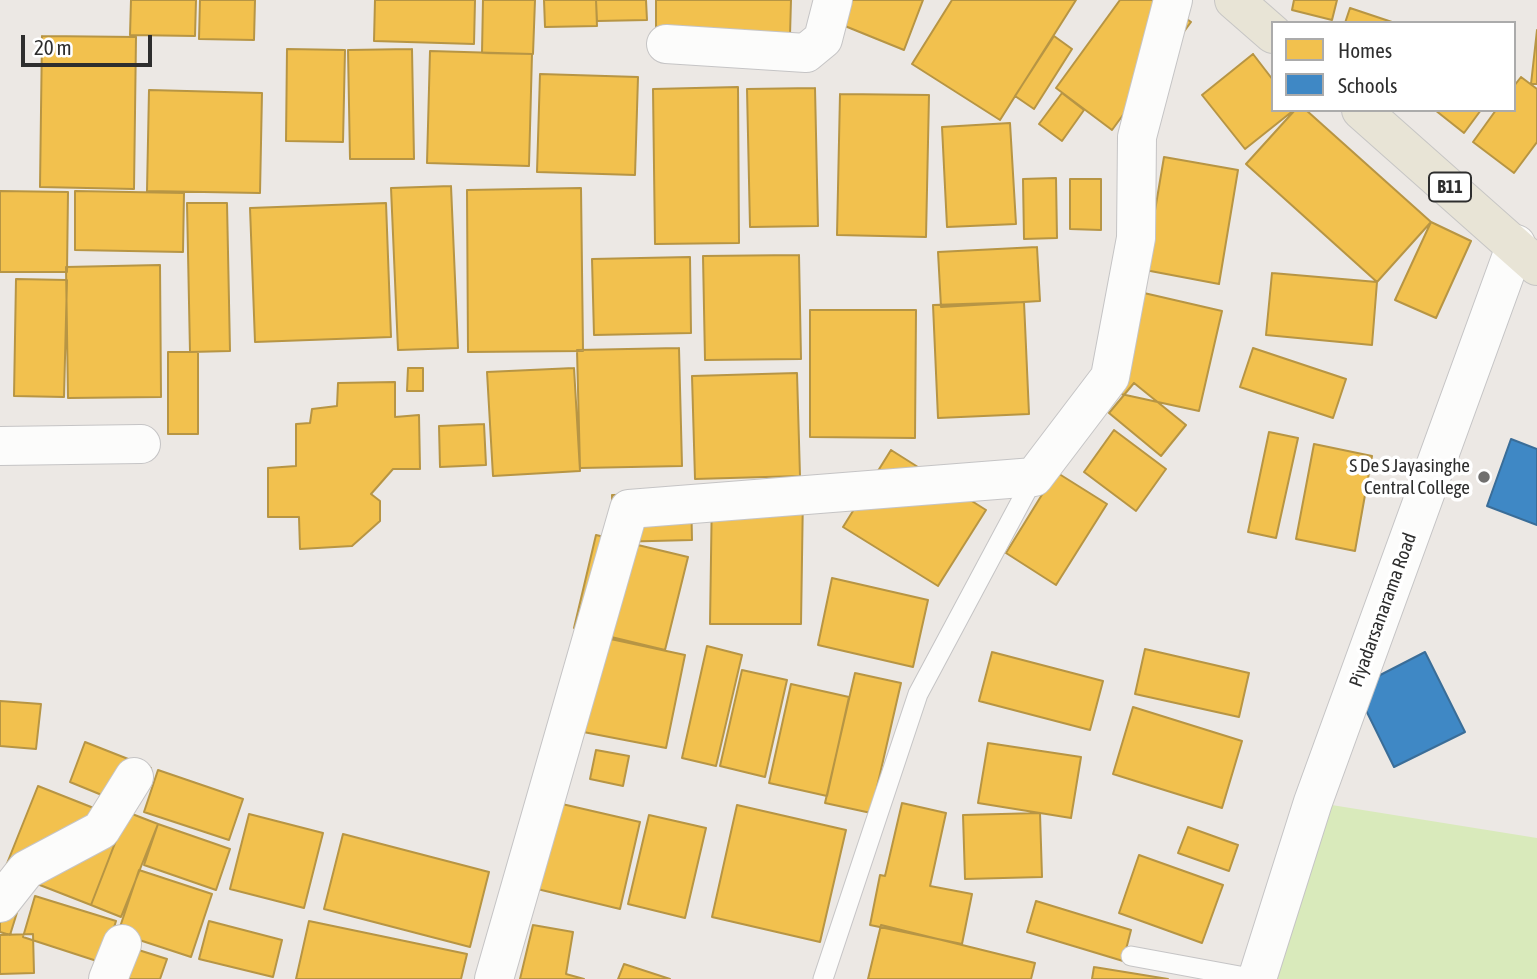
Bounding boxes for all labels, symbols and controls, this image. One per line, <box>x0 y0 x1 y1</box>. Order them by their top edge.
scale bar <box>24 21 156 65</box>
legend <box>1271 21 1516 112</box>
text: 20 m <box>34 35 72 59</box>
text: Homes <box>1338 38 1392 62</box>
text: Schools <box>1338 73 1398 97</box>
road number: B11 <box>1429 172 1471 202</box>
place label: S De S Jayasinghe Central College <box>1349 455 1470 499</box>
marker: S De S Jayasinghe Central College <box>1476 469 1492 485</box>
street label: Piyadarsanarama Road <box>1345 530 1421 690</box>

